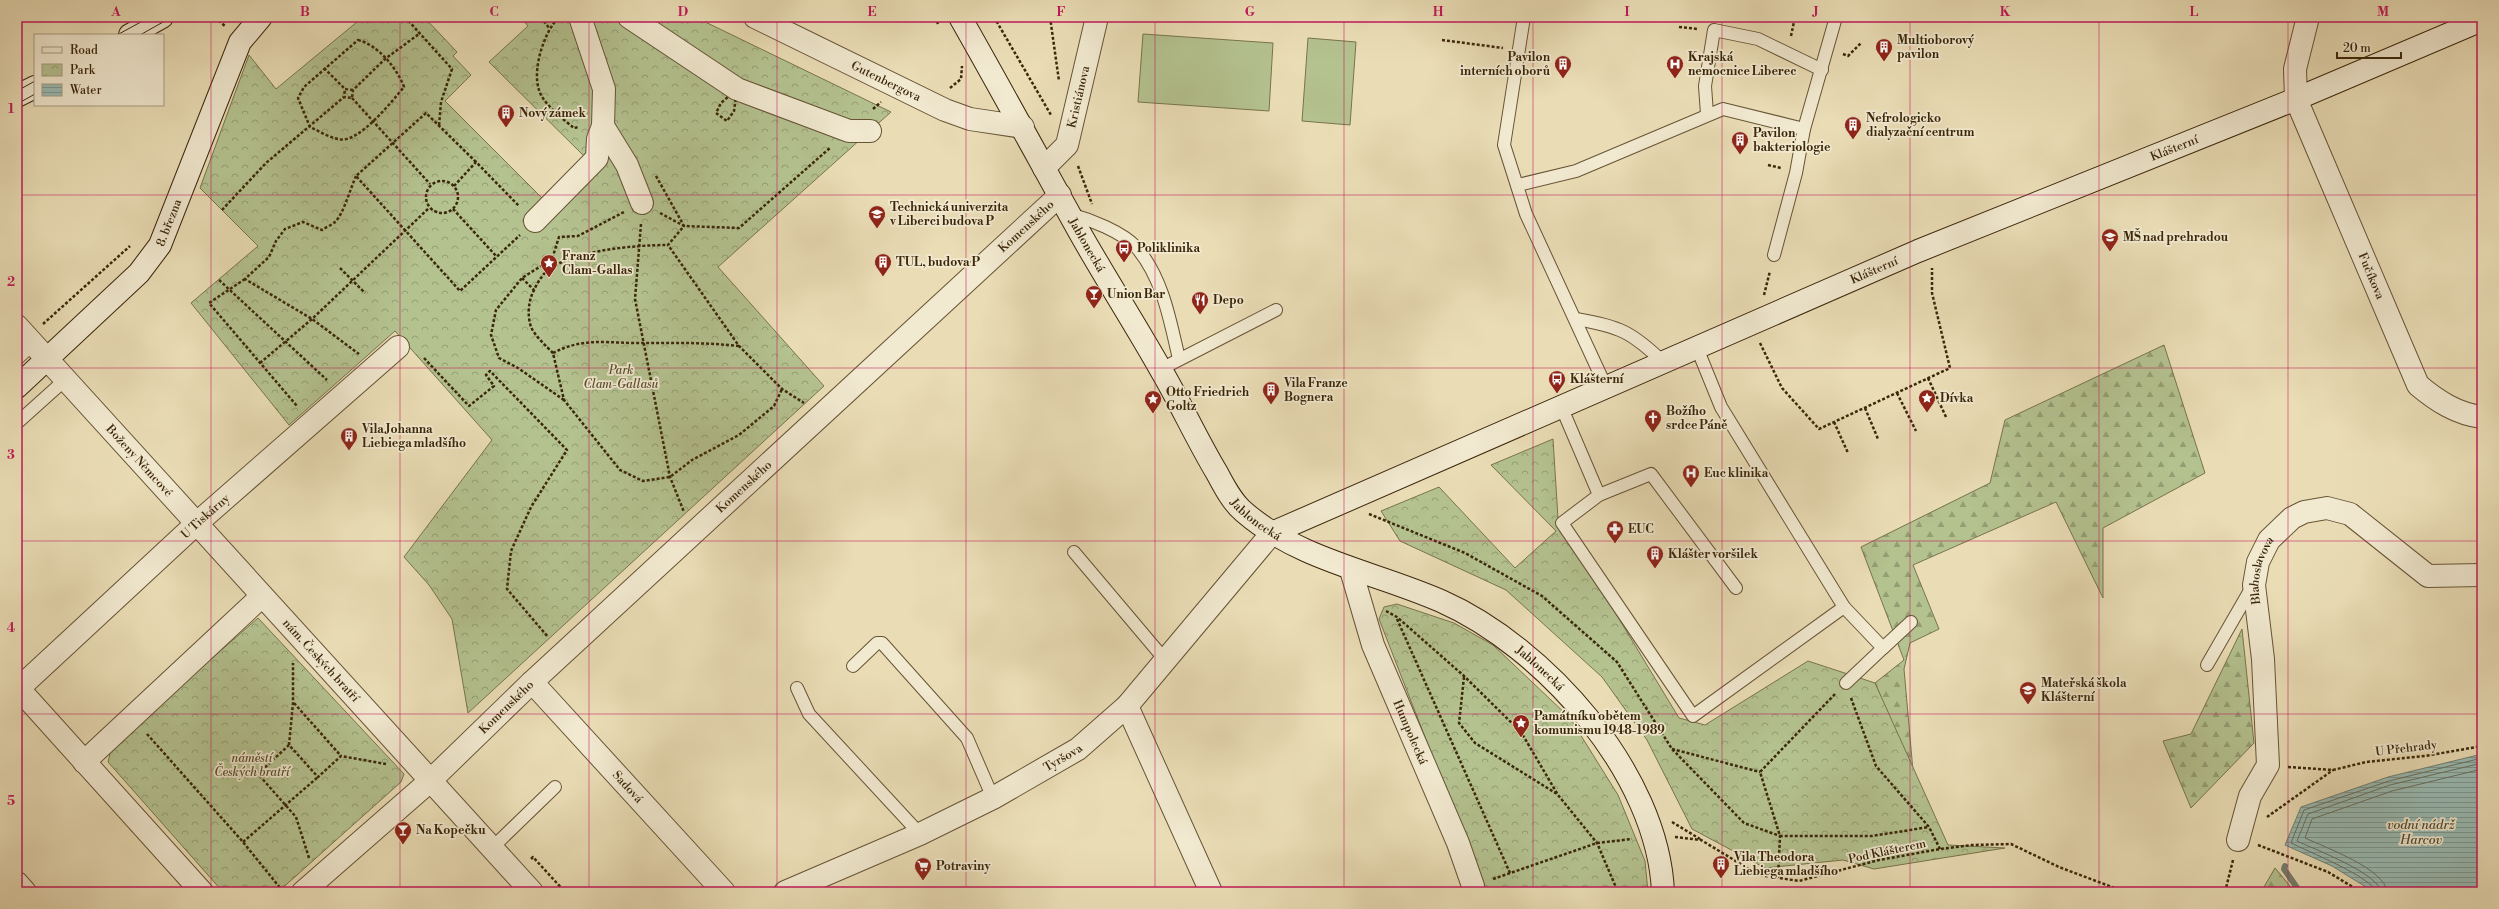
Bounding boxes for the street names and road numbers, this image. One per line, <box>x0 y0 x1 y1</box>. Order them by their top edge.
street label: Gutenbergova <box>849 58 924 105</box>
street label: Kristiánova <box>1064 63 1094 130</box>
street label: Klášterní <box>2148 132 2202 165</box>
street label: 8. března <box>153 196 186 249</box>
street label: Komenského <box>995 197 1058 256</box>
street label: Jablonecká <box>1065 214 1109 276</box>
street label: Fučíkova <box>2354 251 2388 303</box>
street label: Klášterní <box>1848 253 1901 288</box>
street label: Boženy Němcové <box>102 421 176 500</box>
street label: Komenského <box>713 457 775 516</box>
street label: U Tiskárny <box>178 491 233 542</box>
street label: Jablonecká <box>1226 495 1284 545</box>
street label: Blahoslavova <box>2247 532 2278 606</box>
street label: nám. Českých bratří <box>279 616 363 706</box>
street label: Jablonecká <box>1512 642 1568 695</box>
street label: Komenského <box>476 677 537 737</box>
street label: Humpolecká <box>1389 698 1431 768</box>
street label: U Přehrady <box>2374 737 2438 760</box>
street label: Tyršova <box>1041 741 1087 775</box>
street label: Sadová <box>609 768 647 807</box>
street label: Pod Klášterem <box>1847 836 1928 867</box>

